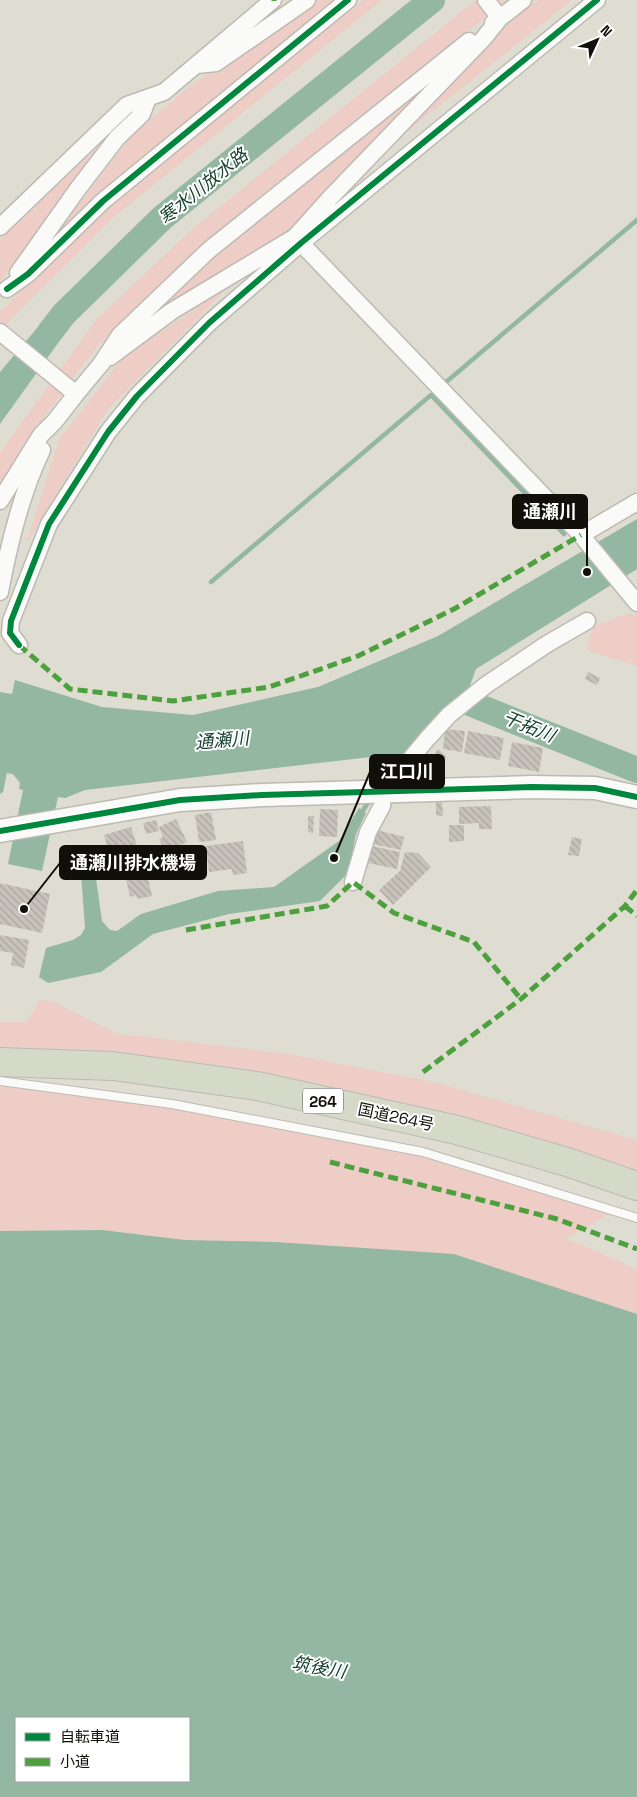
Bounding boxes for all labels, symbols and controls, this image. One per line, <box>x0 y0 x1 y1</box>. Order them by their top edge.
north arrow <box>572 15 622 65</box>
text: N <box>597 21 616 41</box>
water label: 寒水川放水路 <box>154 142 254 229</box>
callout: 通瀬川 <box>513 495 587 528</box>
text: 通瀬川 <box>523 500 577 523</box>
water label: 干拓川 <box>500 705 560 748</box>
water label: 通瀬川 <box>194 726 252 754</box>
callout: 江口川 <box>370 755 444 788</box>
text: 江口川 <box>380 760 434 783</box>
callout: 通瀬川排水機場 <box>60 846 206 879</box>
text: 通瀬川排水機場 <box>70 851 196 874</box>
road number: 264 <box>303 1088 343 1114</box>
street label: 国道264号 <box>356 1099 436 1135</box>
water label: 筑後川 <box>290 1651 350 1683</box>
legend <box>15 1717 190 1782</box>
text: 自転車道 <box>60 1727 120 1746</box>
text: 小道 <box>60 1752 90 1771</box>

